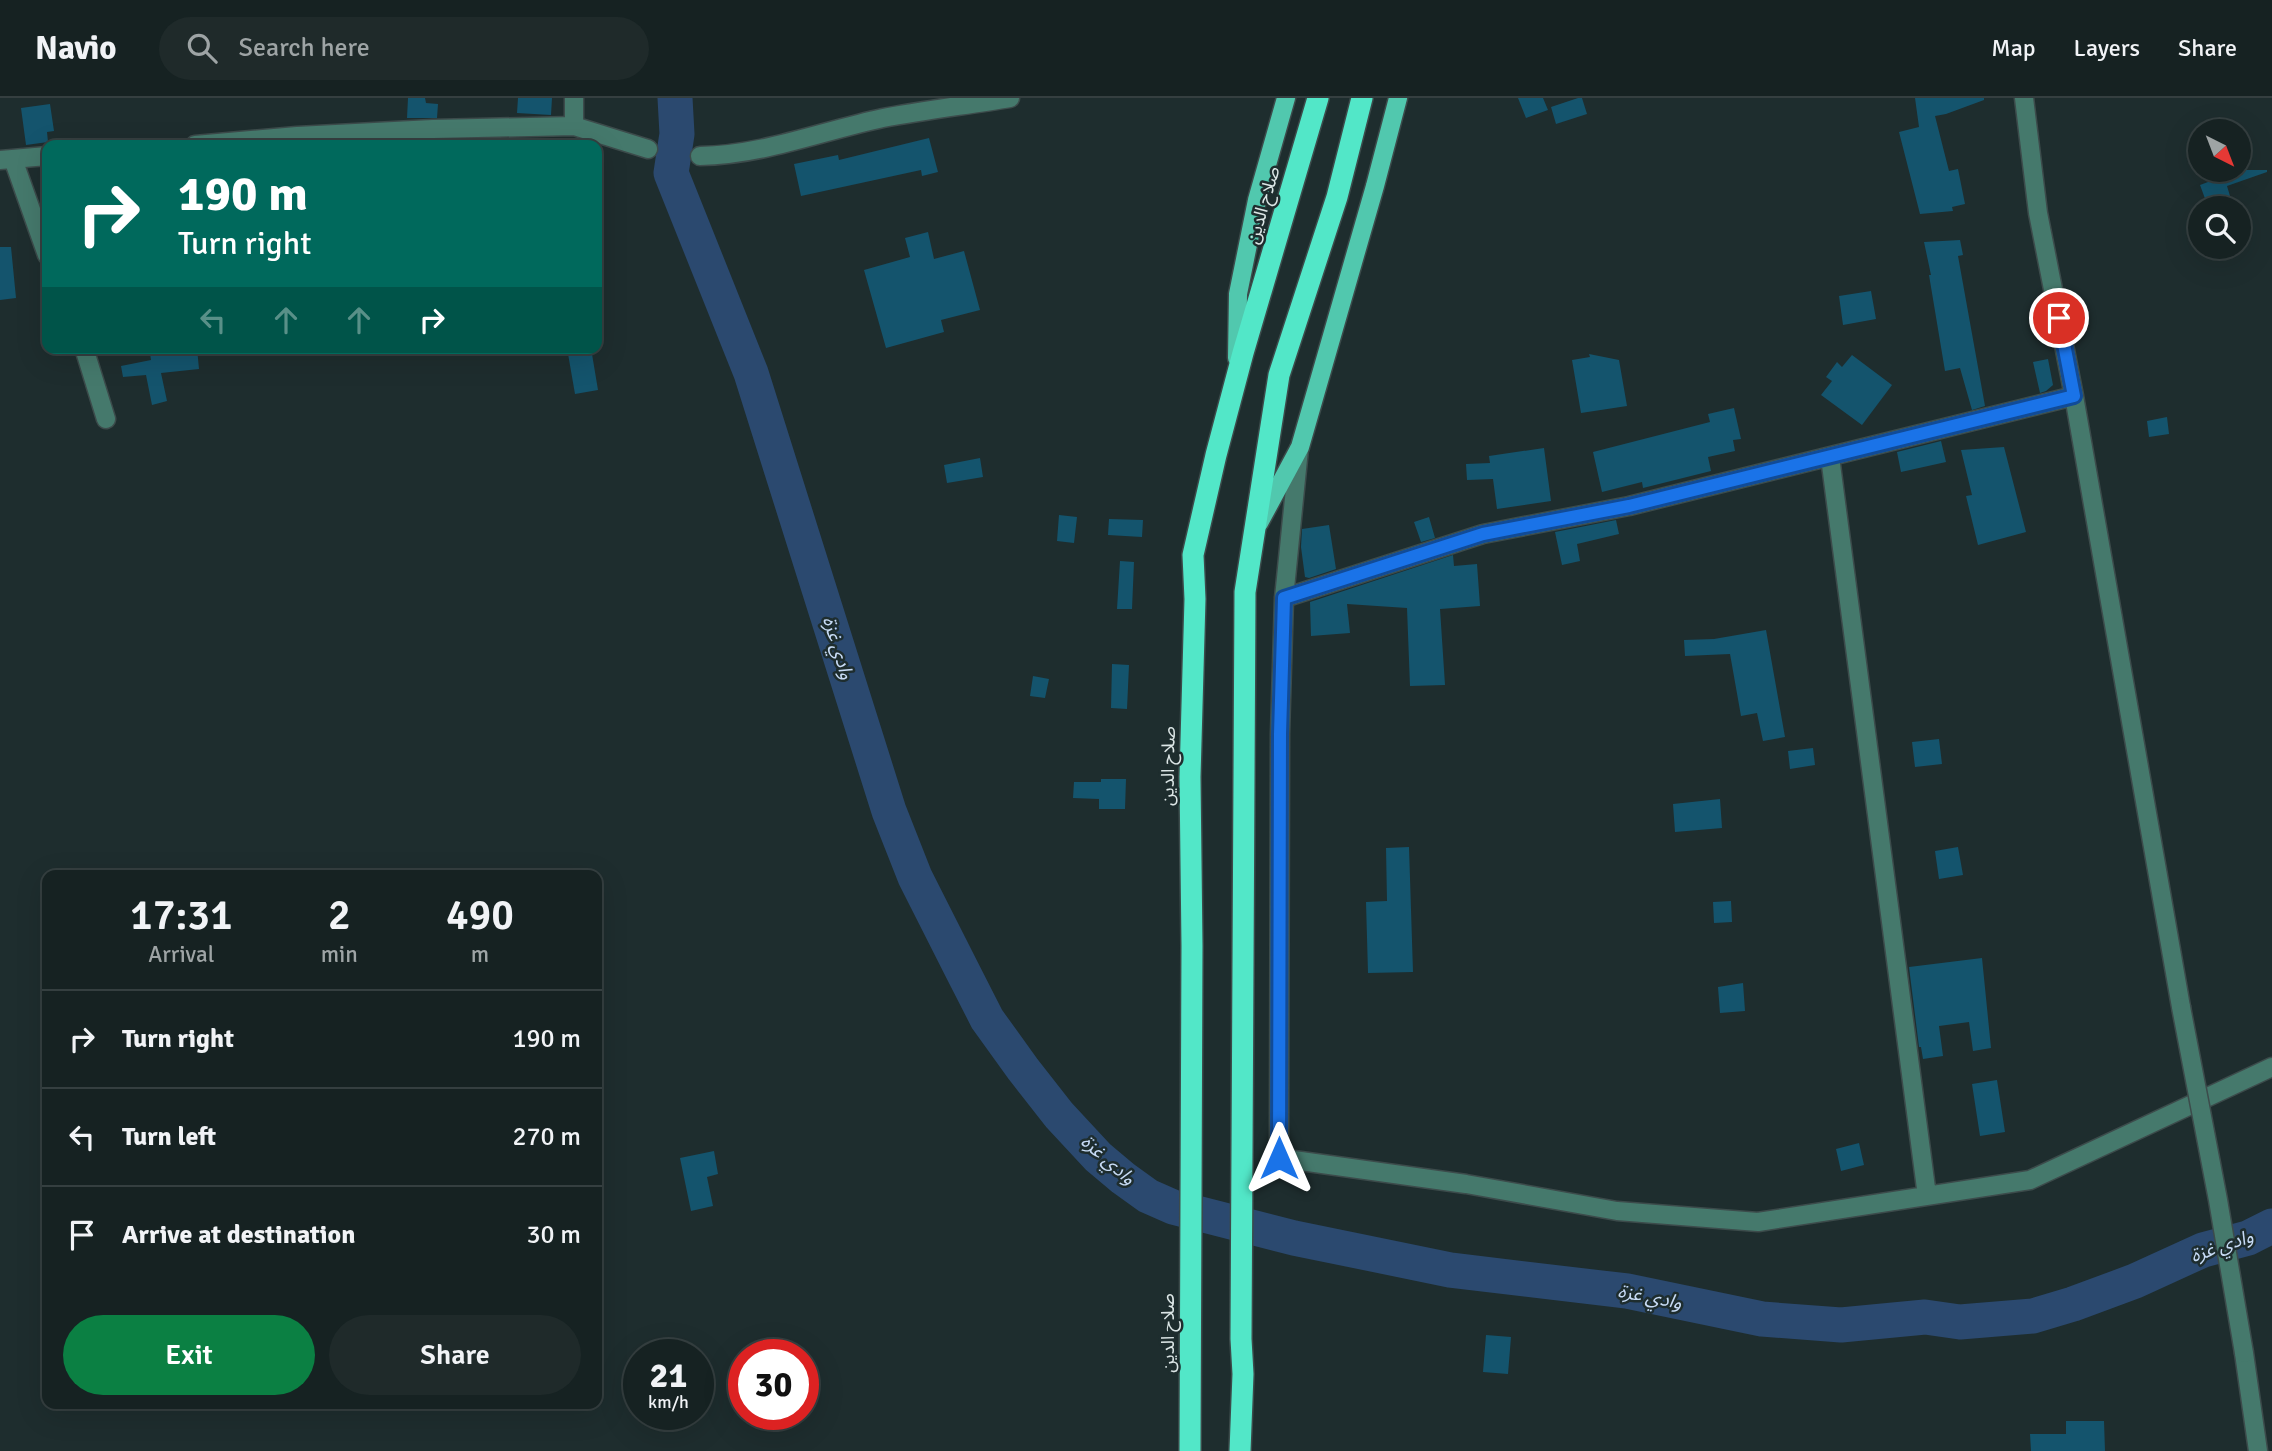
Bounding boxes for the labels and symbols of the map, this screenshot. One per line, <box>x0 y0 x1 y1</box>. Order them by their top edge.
north arrow <box>2188 119 2250 182</box>
street label: صلاح الدين <box>1241 164 1286 247</box>
pin <box>2029 288 2089 348</box>
water label: وادي غزة <box>815 614 859 684</box>
street label: صلاح الدين <box>1156 726 1182 806</box>
position arrow <box>1242 1121 1316 1195</box>
water label: وادي غزة <box>1074 1130 1141 1192</box>
water label: وادي غزة <box>2187 1224 2258 1270</box>
water label: وادي غزة <box>1615 1279 1685 1317</box>
street label: صلاح الدين <box>1157 1293 1181 1373</box>
speed limit sign: 30 <box>728 1339 819 1430</box>

